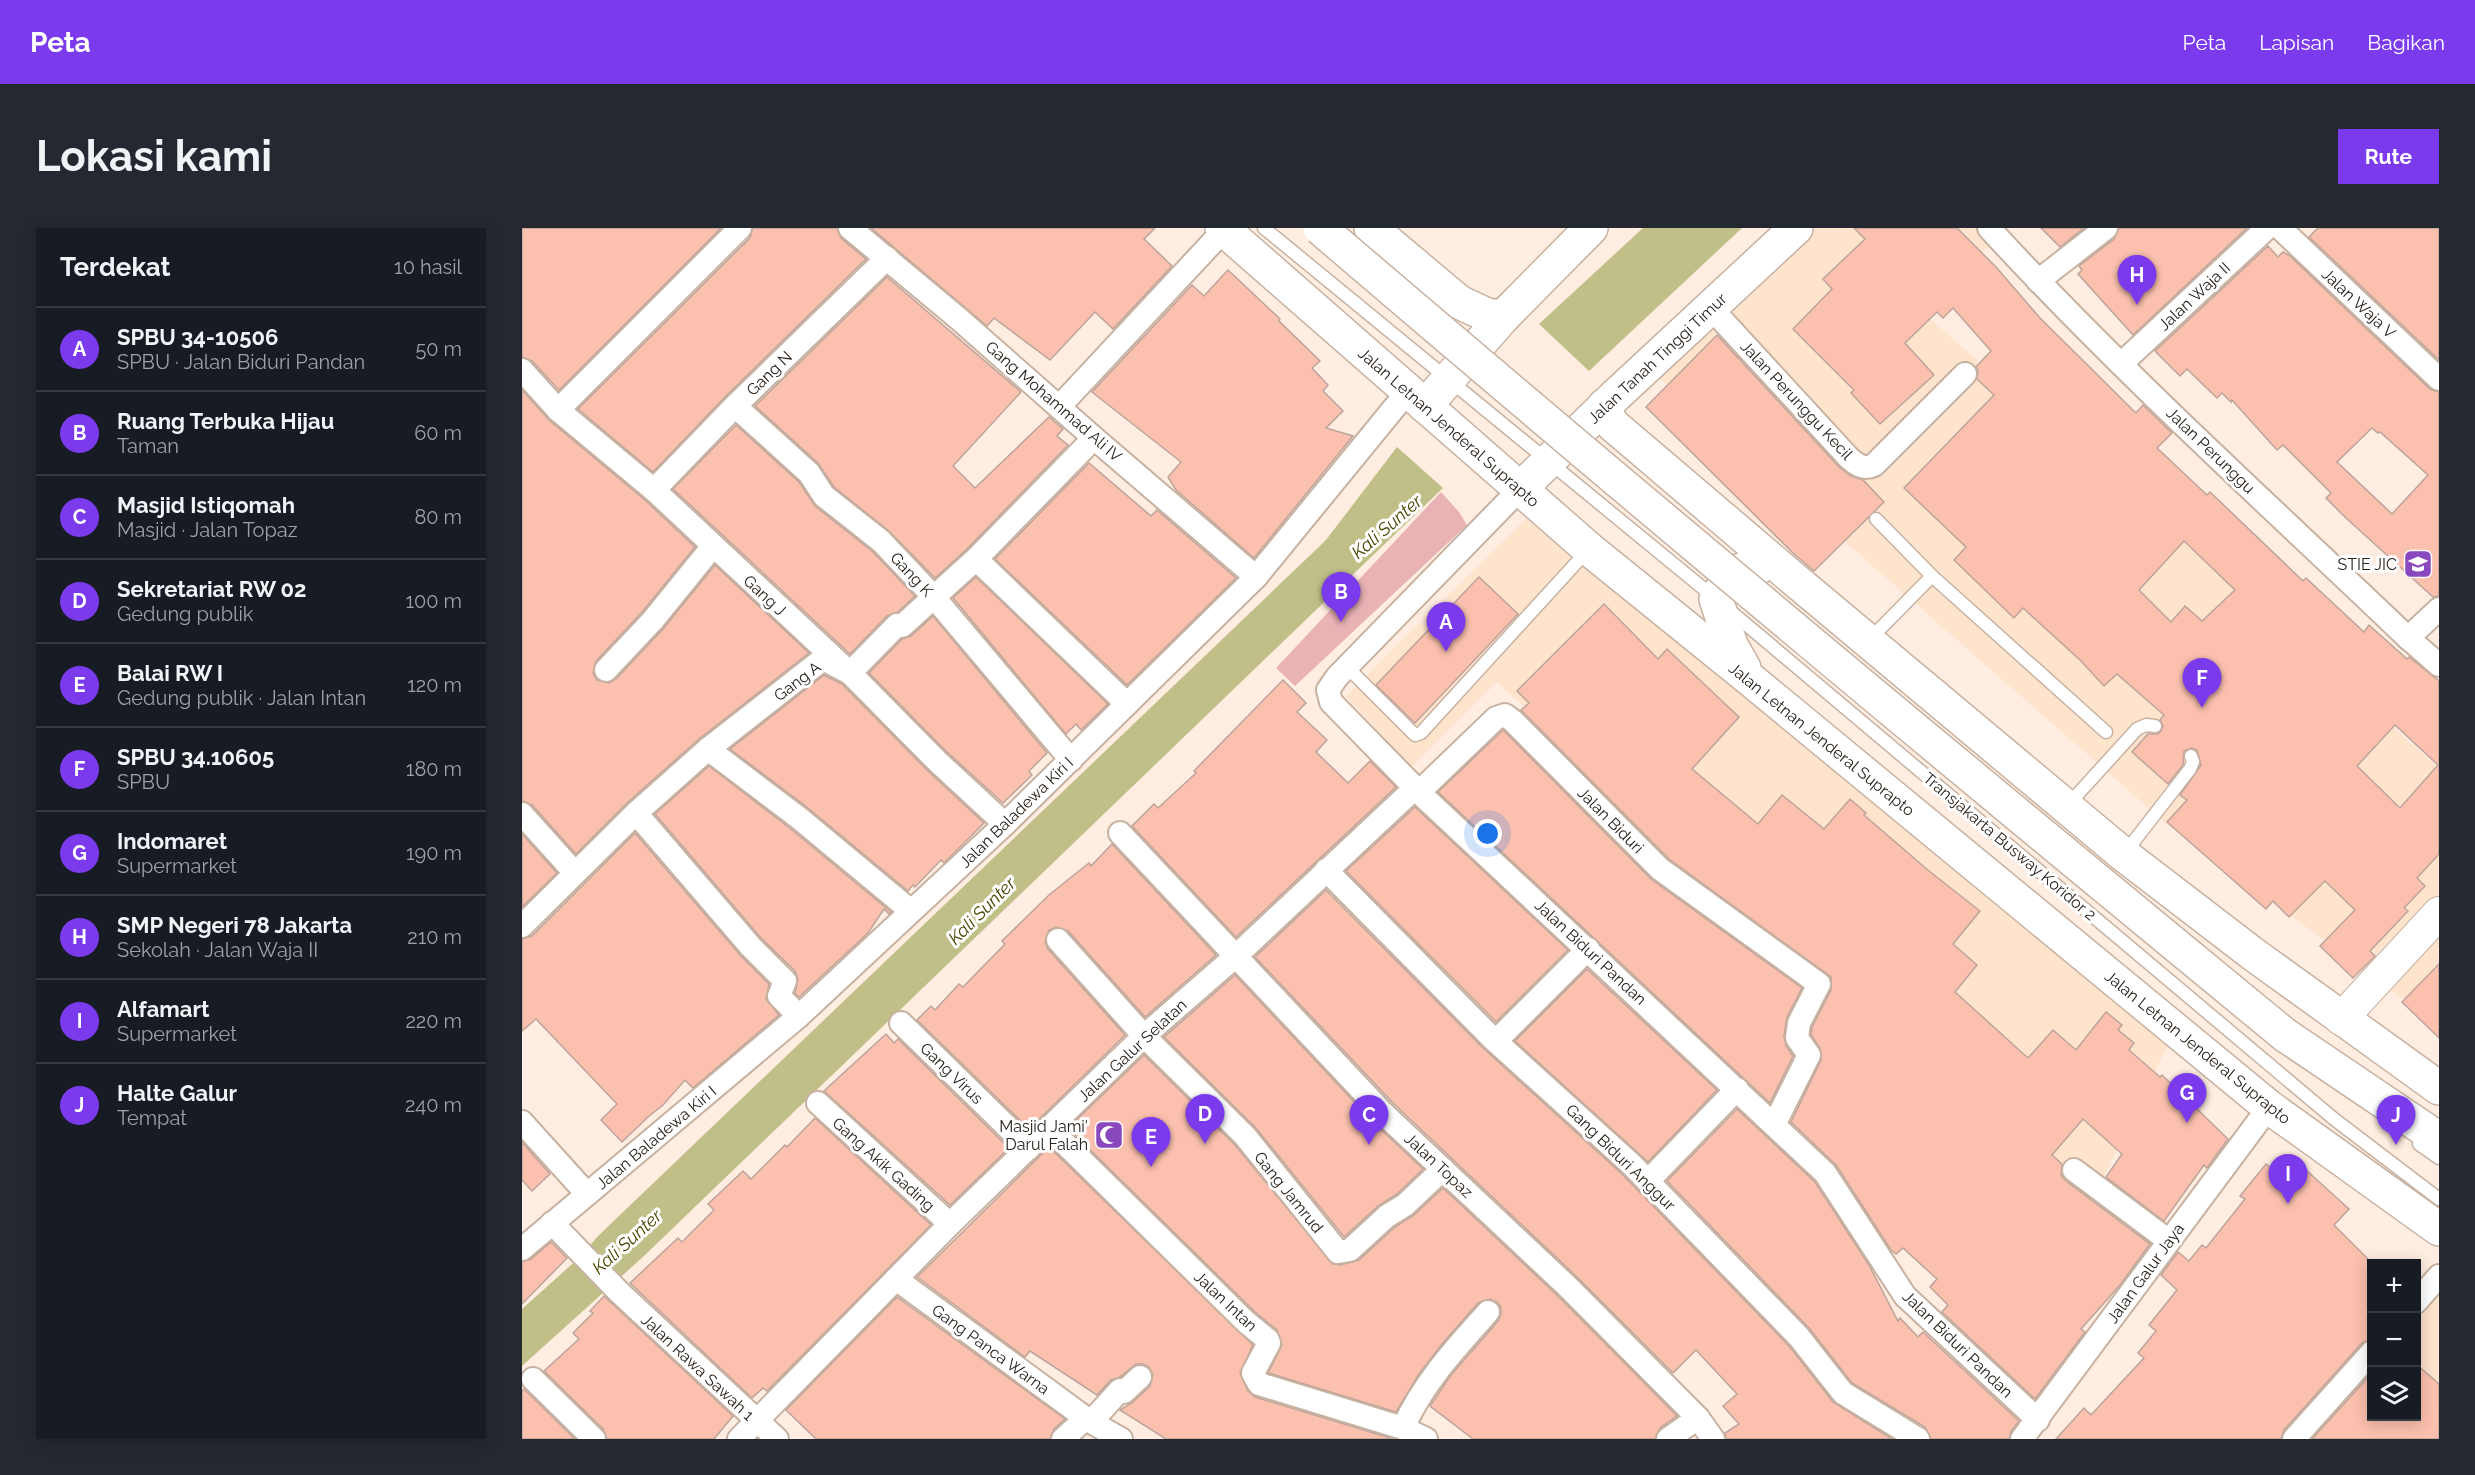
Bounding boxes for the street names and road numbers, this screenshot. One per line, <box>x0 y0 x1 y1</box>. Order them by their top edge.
street label: Jalan Waja II <box>2155 258 2234 334</box>
street label: Jalan Waja V <box>2318 265 2399 342</box>
street label: Jalan Tanah Tinggi Timur <box>1584 289 1731 428</box>
street label: Gang Mohammad Ali IV <box>982 337 1126 466</box>
street label: Jalan Perunggu Kecil <box>1737 337 1857 464</box>
street label: Jalan Letnan Jenderal Suprapto <box>1354 344 1543 511</box>
street label: Gang N <box>743 347 796 400</box>
street label: Jalan Perunggu <box>2162 403 2259 497</box>
street label: Gang K <box>886 548 937 601</box>
street label: Gang J <box>740 571 790 620</box>
street label: Gang A <box>770 658 825 705</box>
street label: Jalan Letnan Jenderal Suprapto <box>1725 659 1918 820</box>
street label: Jalan Baladewa Kiri I <box>955 753 1077 872</box>
street label: Transjakarta Busway Koridor 2 <box>1919 768 2100 924</box>
street label: Jalan Biduri <box>1574 783 1648 857</box>
street label: Jalan Biduri Pandan <box>1531 896 1650 1009</box>
street label: Jalan Letnan Jenderal Suprapto <box>2101 967 2294 1128</box>
street label: Jalan Galur Selatan <box>1074 995 1191 1106</box>
street label: Gang Virus <box>916 1039 987 1108</box>
street label: Jalan Baladewa Kiri I <box>592 1082 720 1193</box>
street label: Gang Biduri Anggur <box>1562 1100 1680 1215</box>
street label: Gang Akik Gading <box>829 1113 939 1215</box>
street label: Jalan Topaz <box>1401 1129 1477 1202</box>
street label: Gang Jamrud <box>1250 1148 1327 1237</box>
street label: Jalan Galur Jaya <box>2103 1220 2188 1327</box>
street label: Jalan Intan <box>1190 1267 1261 1335</box>
street label: Jalan Biduri Pandan <box>1899 1287 2017 1402</box>
street label: Gang Panca Warna <box>928 1300 1053 1398</box>
street label: Jalan Rawa Sawah 1 <box>637 1310 758 1425</box>

